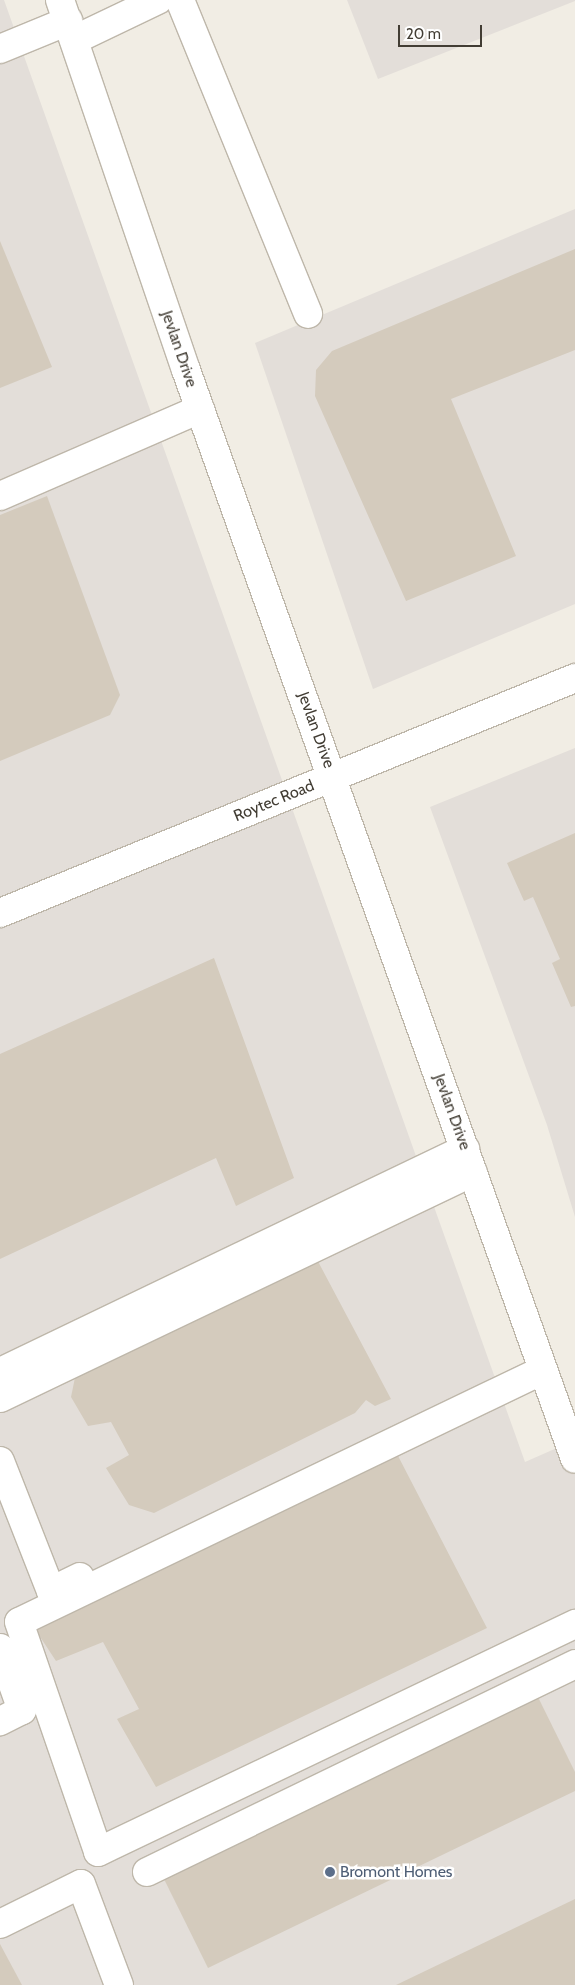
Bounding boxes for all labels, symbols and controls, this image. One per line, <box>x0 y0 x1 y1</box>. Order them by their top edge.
scale bar <box>400 15 484 47</box>
text: 20 m <box>406 25 441 43</box>
street label: Jevlan Drive <box>157 308 201 390</box>
street label: Jevlan Drive <box>293 689 339 771</box>
street label: Roytec Road <box>231 776 317 826</box>
street label: Jevlan Drive <box>429 1071 475 1153</box>
place label: Bromont Homes <box>340 1862 452 1882</box>
marker: Bromont Homes <box>324 1866 336 1878</box>

